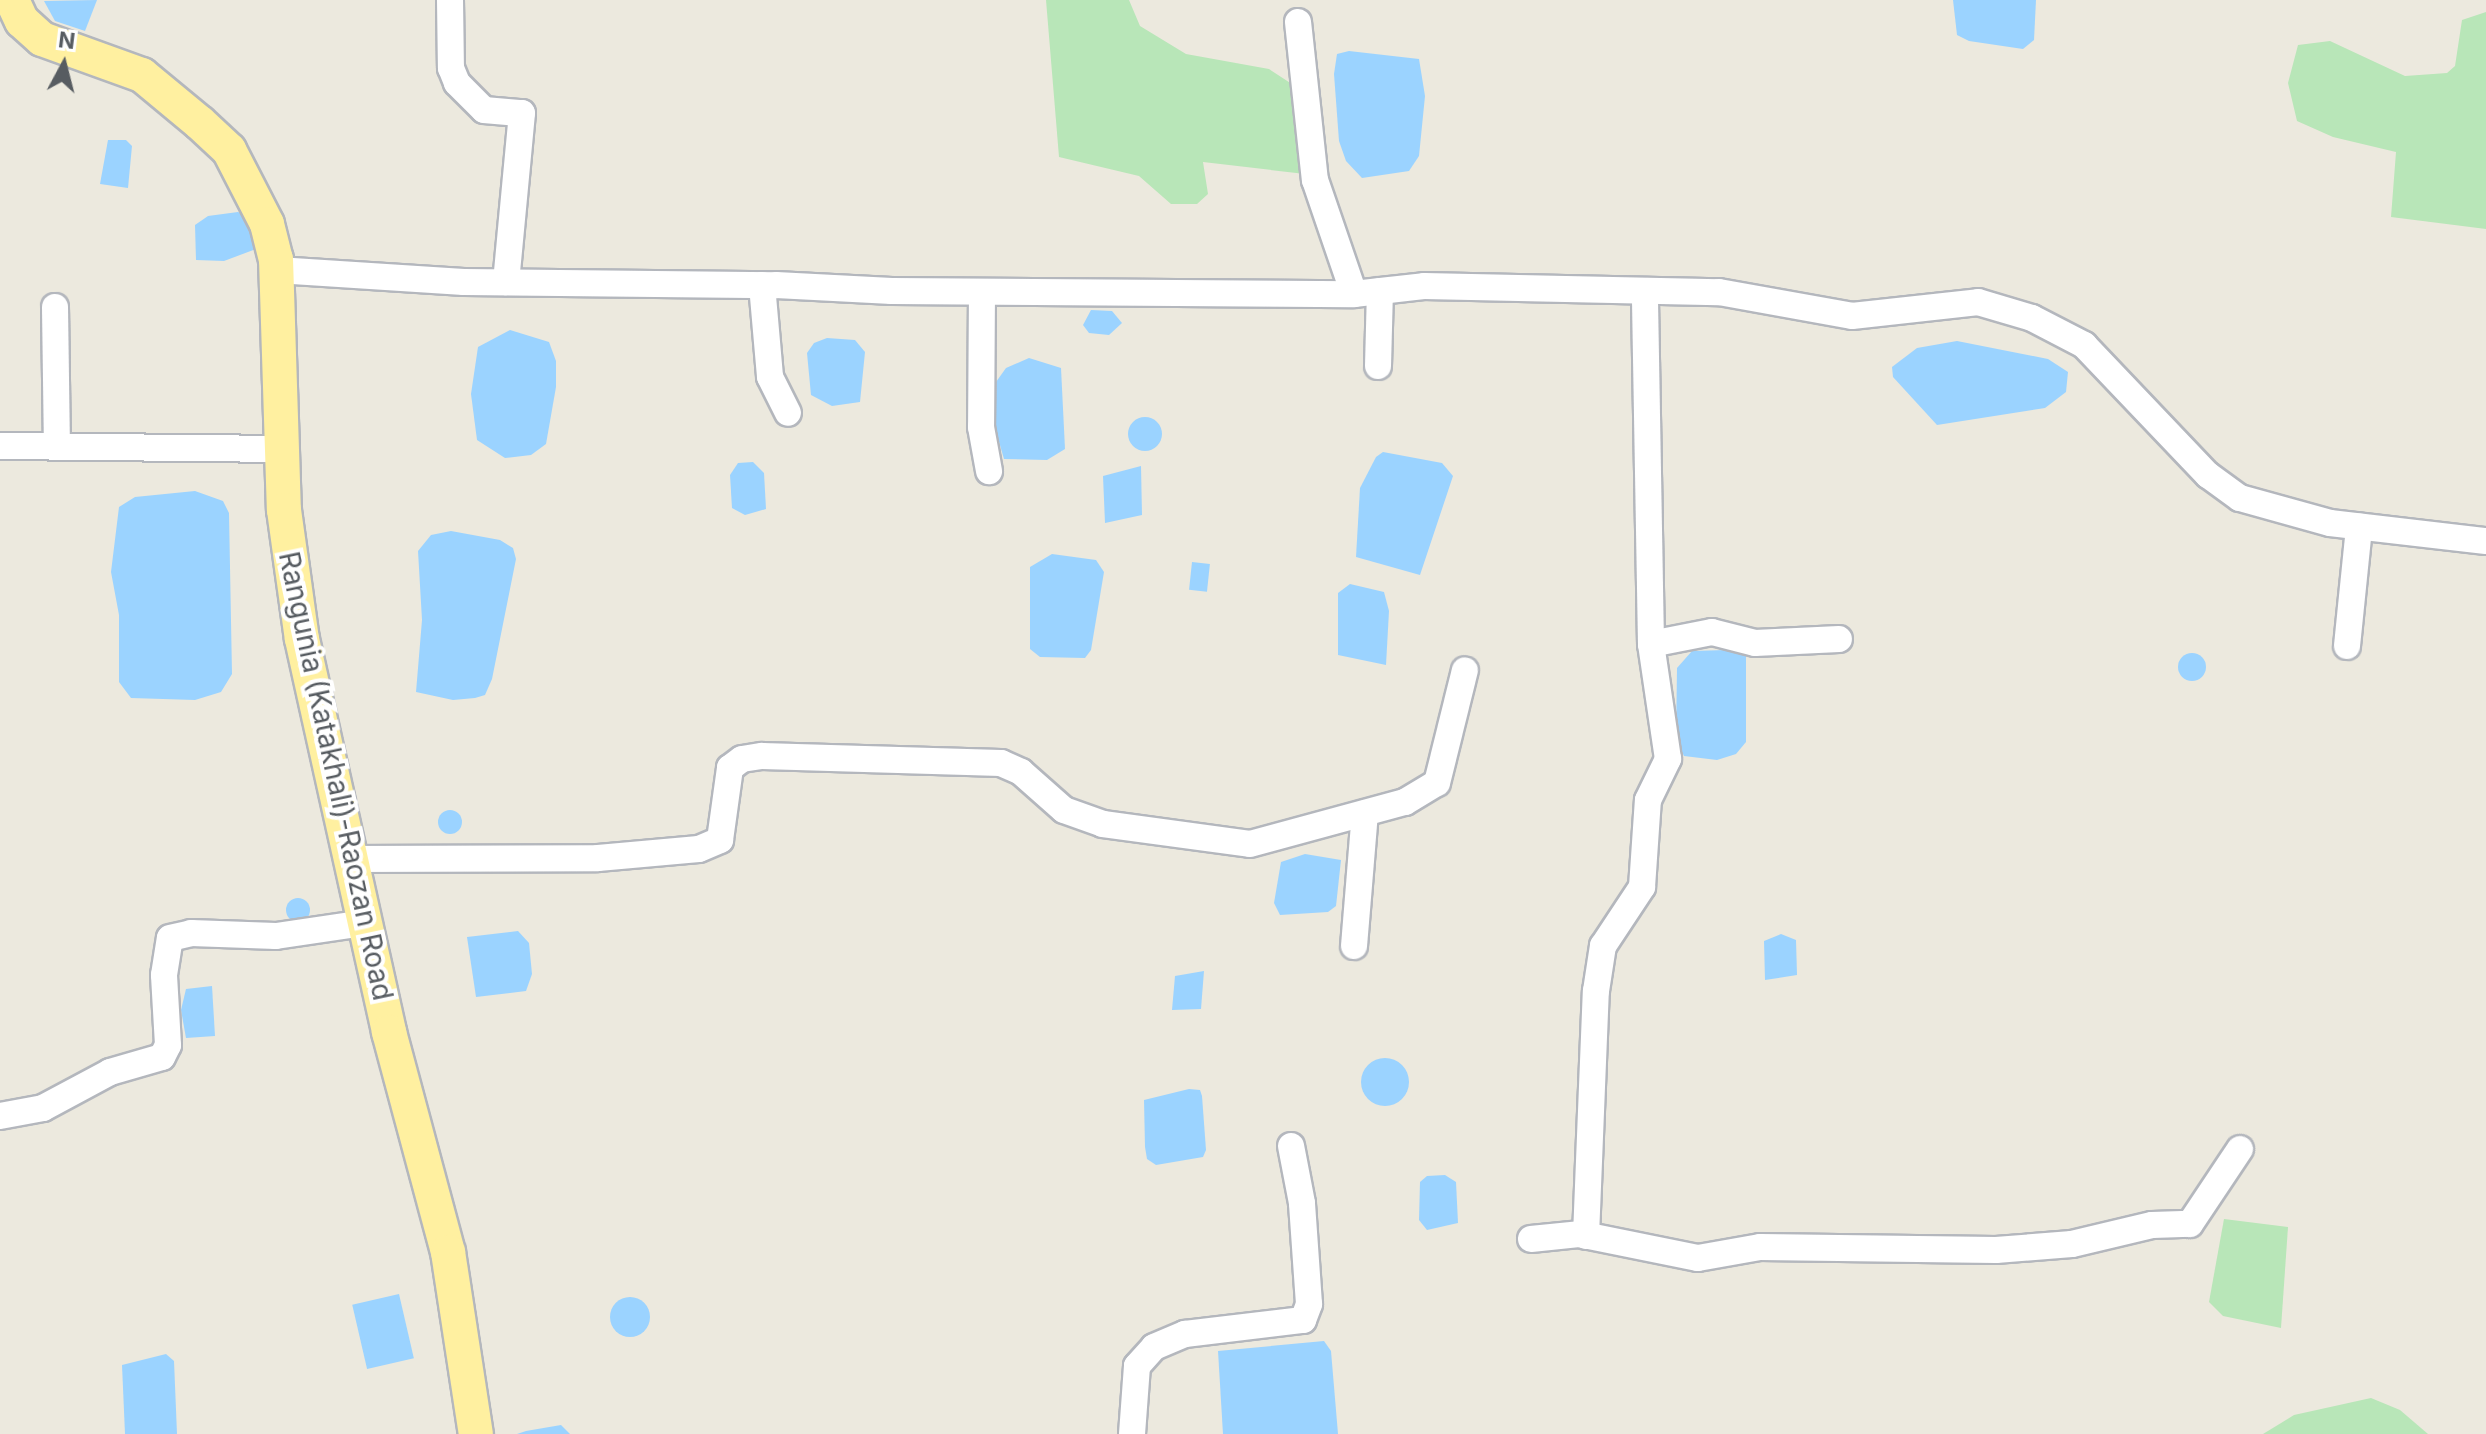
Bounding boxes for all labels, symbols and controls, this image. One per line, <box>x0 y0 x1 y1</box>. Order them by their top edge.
north arrow <box>24 24 104 104</box>
text: N <box>57 26 77 54</box>
street label: Rangunia (Katakhali)-Raozan Road <box>272 549 400 1003</box>

